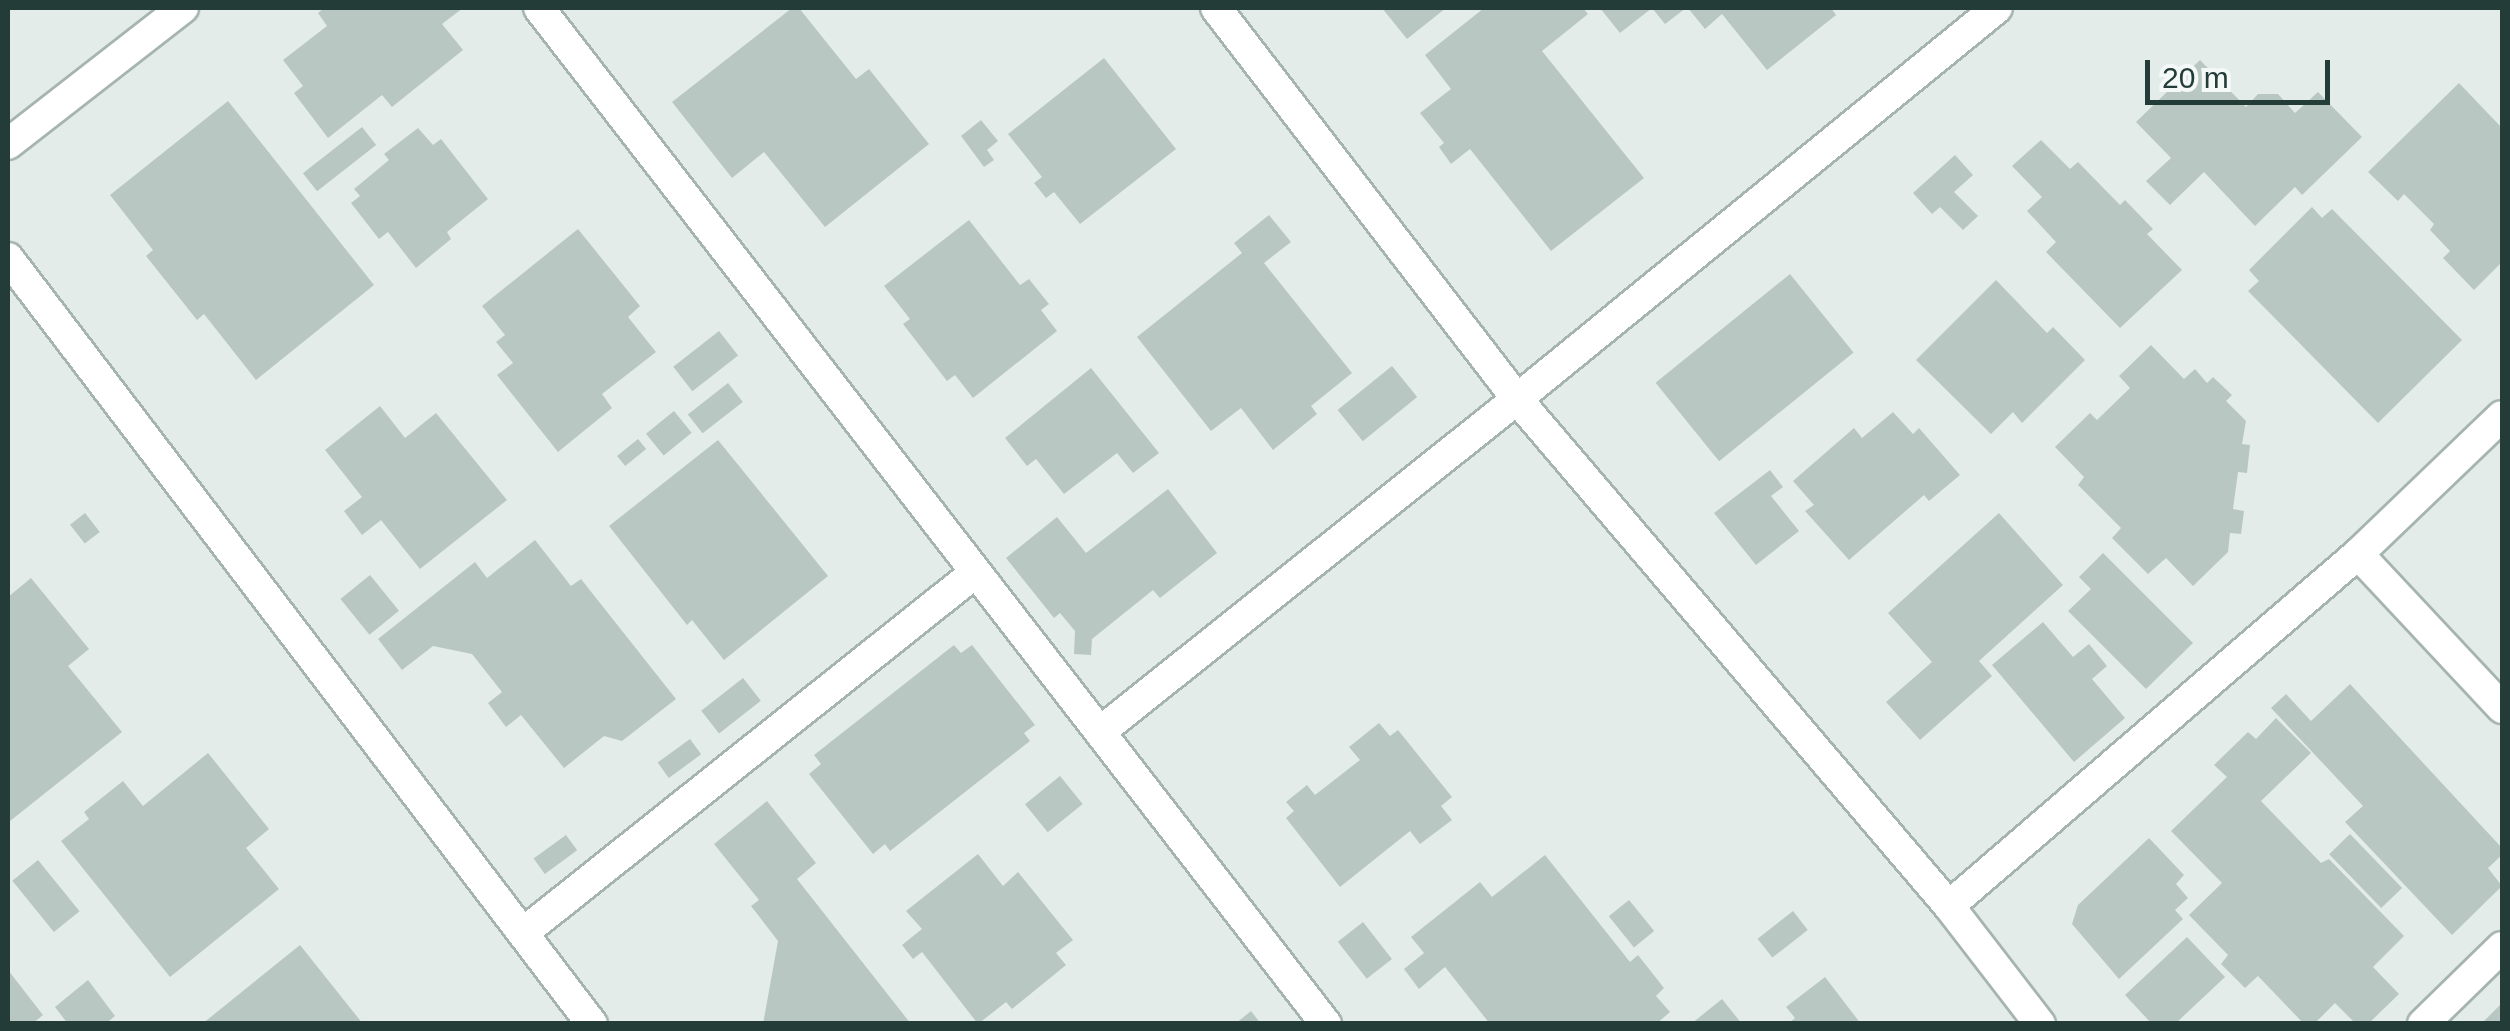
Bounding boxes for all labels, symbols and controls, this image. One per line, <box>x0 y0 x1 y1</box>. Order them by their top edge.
scale bar <box>2150 40 2335 102</box>
text: 20 m <box>2162 61 2229 94</box>

